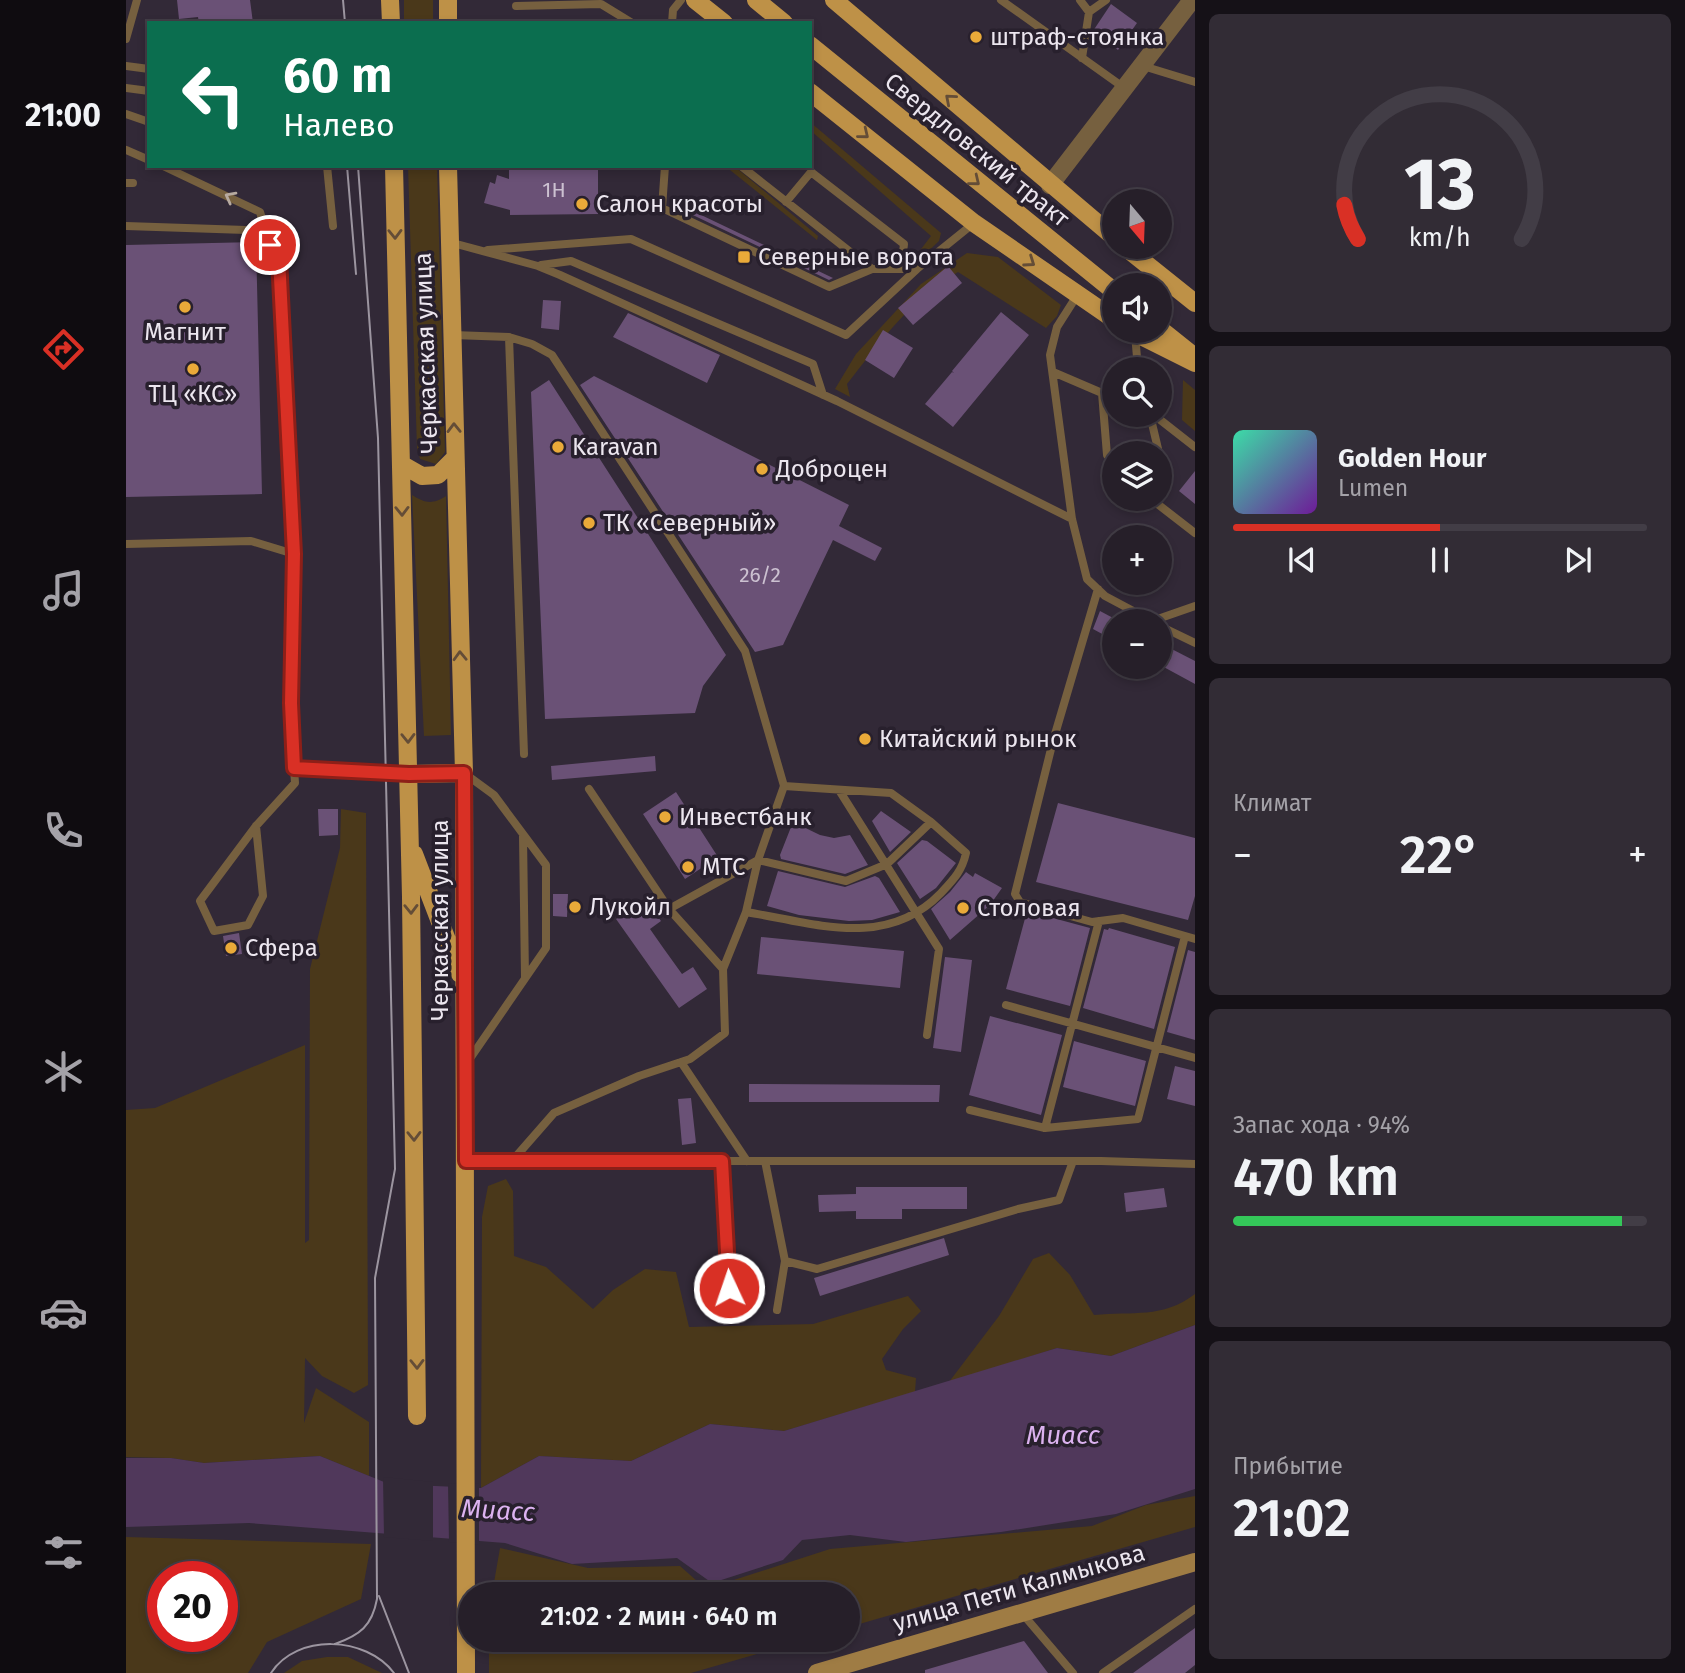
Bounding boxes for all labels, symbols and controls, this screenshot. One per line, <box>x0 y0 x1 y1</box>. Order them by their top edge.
place label: штраф-стоянка <box>990 23 1164 51</box>
marker: штраф-стоянка <box>968 29 984 45</box>
text: 60 m <box>283 46 392 105</box>
icon: left <box>168 49 259 140</box>
street label: Свердловский тракт <box>879 67 1075 233</box>
one-way arrow <box>945 95 958 107</box>
text: 21:00 <box>25 96 101 134</box>
text: Налево <box>283 106 395 144</box>
one-way arrow <box>856 126 868 139</box>
text: 13 <box>1404 141 1476 228</box>
one-way arrow <box>968 172 980 185</box>
house number: 1Н <box>542 177 566 203</box>
north arrow <box>1102 189 1172 259</box>
map controls <box>1102 189 1172 679</box>
place label: Салон красоты <box>596 190 763 218</box>
one-way arrow <box>225 191 237 205</box>
marker: Салон красоты <box>574 196 590 212</box>
pin <box>240 215 300 275</box>
text: km/h <box>1409 223 1471 253</box>
icon: arrive <box>251 226 289 264</box>
one-way arrow <box>387 230 403 240</box>
place label: Северные ворота <box>758 243 954 271</box>
marker: Северные ворота <box>736 249 752 265</box>
street label: Черкасская улица <box>408 252 444 454</box>
one-way arrow <box>1022 254 1035 266</box>
button: sound <box>1102 273 1172 343</box>
marker: Магнит <box>177 299 193 315</box>
place label: Магнит <box>144 318 226 346</box>
icon: directions <box>39 325 88 374</box>
button: search <box>1102 357 1172 427</box>
marker: ТЦ «КС» <box>185 361 201 377</box>
place label: ТЦ «КС» <box>149 380 237 408</box>
one-way arrow <box>446 422 461 433</box>
place label: Karavan <box>572 433 659 461</box>
marker: Karavan <box>550 439 566 455</box>
button: layers <box>1102 441 1172 511</box>
text: Golden Hour <box>1338 443 1486 474</box>
place label: Доброцен <box>775 455 888 483</box>
marker: Доброцен <box>754 461 770 477</box>
text: Lumen <box>1338 474 1408 502</box>
one-way arrow <box>395 506 410 517</box>
place label: ТК «Северный» <box>603 509 776 537</box>
marker: ТК «Северный» <box>581 515 597 531</box>
button: + <box>1102 525 1172 595</box>
icon: previous <box>1283 541 1321 579</box>
icon: pause <box>1421 541 1459 579</box>
icon: next <box>1559 541 1597 579</box>
house number: 26/2 <box>739 562 781 588</box>
icon: music <box>39 566 88 615</box>
button: − <box>1102 609 1172 679</box>
one-way arrow <box>453 650 468 661</box>
place label: Китайский рынок <box>879 725 1077 753</box>
marker: Китайский рынок <box>857 731 873 747</box>
one-way arrow <box>400 734 416 744</box>
text: Климат <box>1233 789 1311 817</box>
place label: Инвестбанк <box>679 803 812 831</box>
icon: phone <box>39 806 88 855</box>
marker: Инвестбанк <box>657 809 673 825</box>
street label: Черкасская улица <box>426 819 454 1021</box>
text: 22° <box>1400 824 1480 887</box>
text: − <box>1233 832 1252 878</box>
text: + <box>1628 832 1647 878</box>
place label: МТС <box>702 853 745 881</box>
marker: МТС <box>680 859 696 875</box>
place label: Лукойл <box>589 893 671 921</box>
place label: Столовая <box>977 894 1081 922</box>
marker: Лукойл <box>567 899 583 915</box>
marker: Столовая <box>955 900 971 916</box>
one-way arrow <box>403 904 419 914</box>
place label: Сфера <box>245 934 318 962</box>
marker: Сфера <box>223 940 239 956</box>
icon: climate <box>39 1047 88 1096</box>
text: Запас хода · 94% <box>1233 1111 1410 1139</box>
one-way arrow <box>406 1131 422 1142</box>
text: 470 km <box>1233 1146 1399 1209</box>
position arrow <box>692 1251 766 1325</box>
icon: car <box>39 1288 88 1337</box>
one-way arrow <box>409 1358 424 1369</box>
water label: Миасс <box>1026 1420 1101 1451</box>
text: Прибытие <box>1233 1452 1343 1480</box>
text: 21:02 <box>1233 1487 1351 1550</box>
water label: Миасс <box>460 1493 536 1528</box>
icon: filters <box>39 1528 88 1577</box>
street label: улица Пети Калмыкова <box>890 1539 1148 1637</box>
speed limit sign: 20 <box>147 1561 238 1652</box>
text: 21:02 · 2 мин · 640 m <box>541 1601 777 1632</box>

